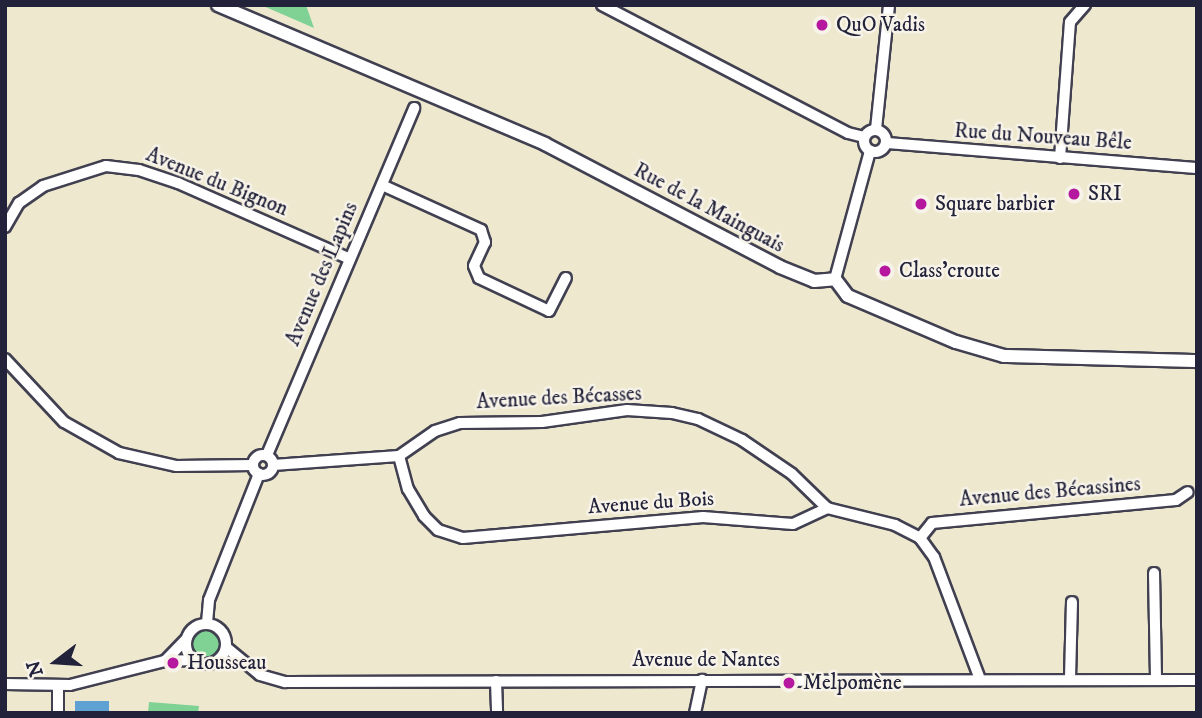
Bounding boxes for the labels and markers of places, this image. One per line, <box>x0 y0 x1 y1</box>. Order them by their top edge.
place label: QuO Vadis <box>836 12 925 38</box>
marker: QuO Vadis <box>814 17 830 33</box>
place label: SRI <box>1088 181 1122 207</box>
marker: SRI <box>1066 186 1082 202</box>
place label: Square barbier <box>935 191 1055 217</box>
marker: Square barbier <box>913 196 929 212</box>
place label: Class'croute <box>899 258 1000 284</box>
marker: Class'croute <box>877 263 893 279</box>
place label: Housseau <box>187 650 266 676</box>
marker: Housseau <box>165 655 181 671</box>
place label: Melpomène <box>803 670 902 696</box>
marker: Melpomène <box>781 675 797 691</box>

